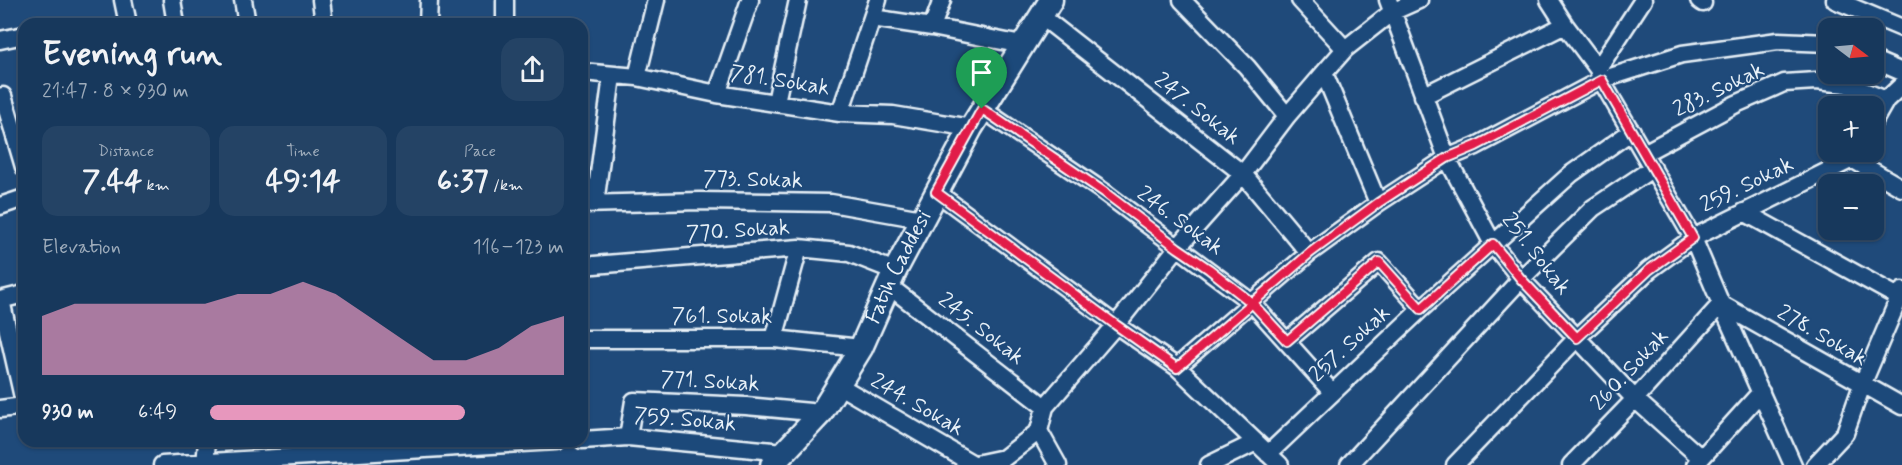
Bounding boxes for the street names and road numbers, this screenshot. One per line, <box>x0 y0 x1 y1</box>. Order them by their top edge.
street label: 283. Sokak <box>1669 56 1769 124</box>
street label: 781. Sokak <box>728 59 832 103</box>
street label: 247. Sokak <box>1148 66 1246 152</box>
street label: 259. Sokak <box>1696 150 1798 220</box>
street label: 773. Sokak <box>703 165 803 195</box>
street label: 246. Sokak <box>1131 180 1229 262</box>
street label: Fatih Caddesi <box>859 206 939 328</box>
street label: 251. Sokak <box>1495 207 1577 301</box>
street label: 770. Sokak <box>685 213 791 249</box>
street label: 245. Sokak <box>932 286 1030 372</box>
street label: 257. Sokak <box>1304 299 1397 389</box>
street label: 278. Sokak <box>1772 299 1872 373</box>
street label: 761. Sokak <box>672 303 772 331</box>
street label: 260. Sokak <box>1585 323 1675 417</box>
street label: 771. Sokak <box>660 365 760 399</box>
street label: 244. Sokak <box>865 367 969 443</box>
street label: 759. Sokak <box>633 402 738 438</box>

